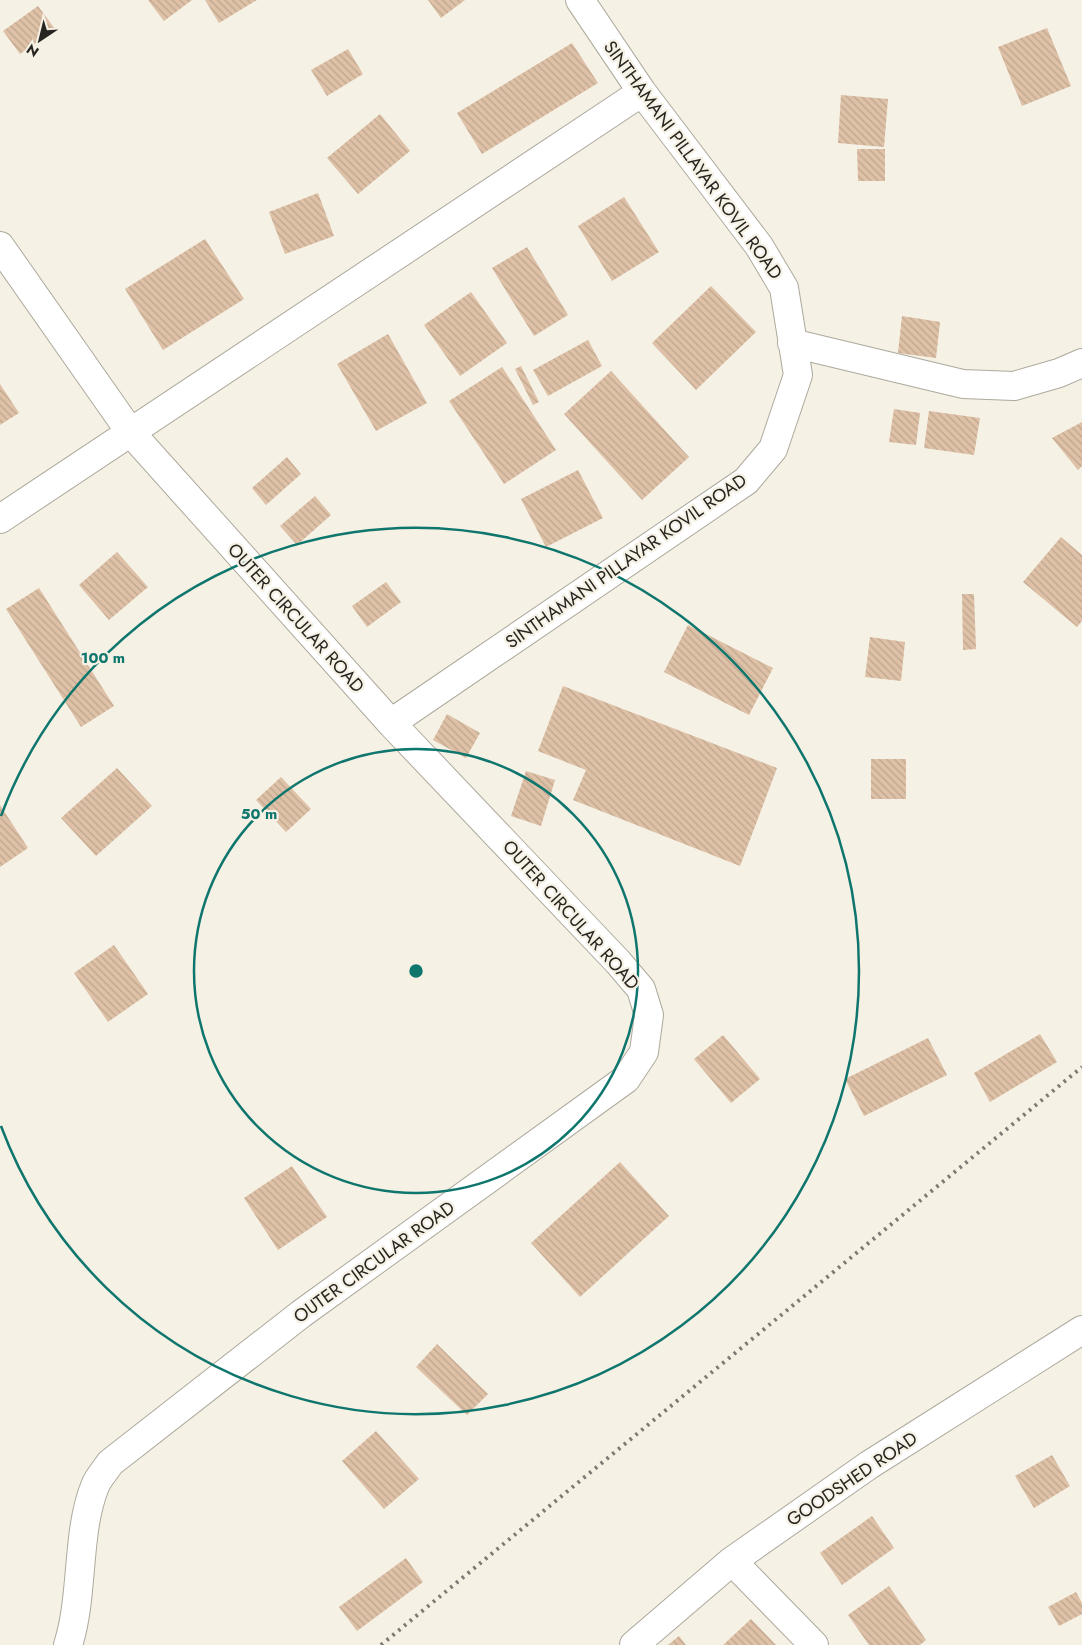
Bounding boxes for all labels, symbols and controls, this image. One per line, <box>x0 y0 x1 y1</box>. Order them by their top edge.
north arrow <box>15 15 65 65</box>
street label: SINTHAMANI PILLAYAR KOVIL ROAD <box>597 35 789 285</box>
text: N <box>22 39 43 62</box>
street label: SINTHAMANI PILLAYAR KOVIL ROAD <box>500 467 752 655</box>
street label: OUTER CIRCULAR ROAD <box>222 537 370 699</box>
text: 100 m <box>81 647 125 669</box>
text: 50 m <box>241 803 277 825</box>
street label: OUTER CIRCULAR ROAD <box>497 834 645 996</box>
centre of rings <box>407 962 425 980</box>
street label: OUTER CIRCULAR ROAD <box>288 1195 460 1329</box>
street label: GOODSHED ROAD <box>781 1426 923 1532</box>

